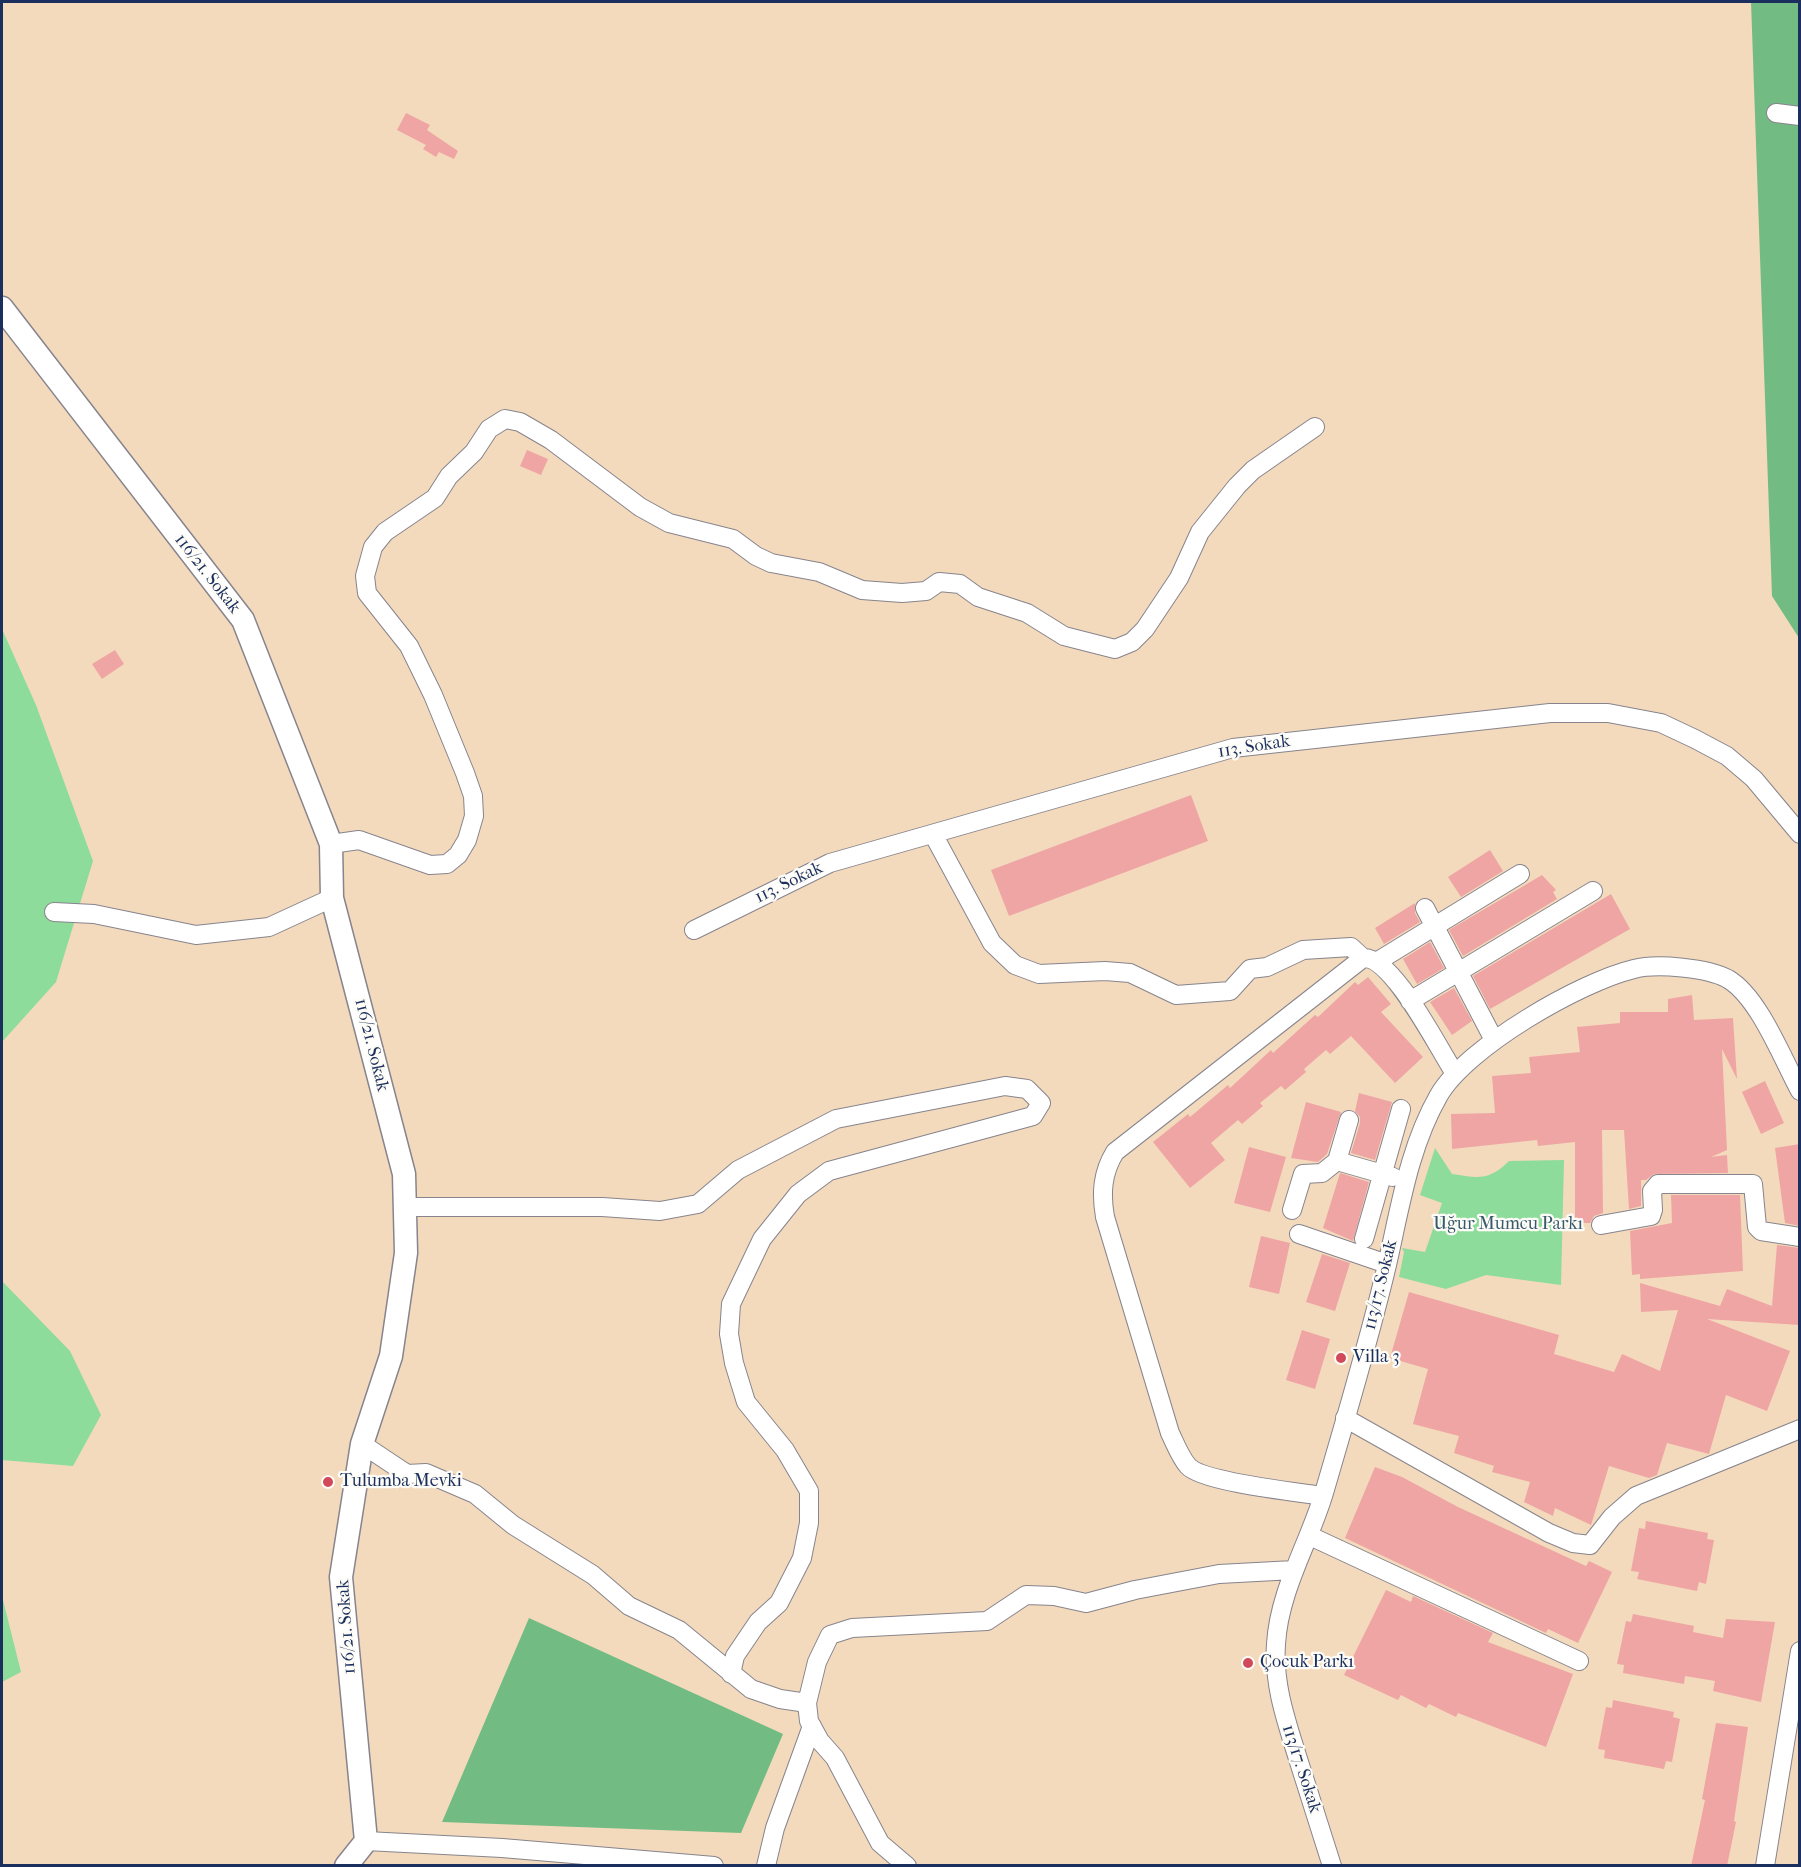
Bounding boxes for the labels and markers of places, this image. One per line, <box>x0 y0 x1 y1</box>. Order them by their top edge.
place label: Villa 3 <box>1353 1347 1400 1369</box>
marker: Villa 3 <box>1334 1351 1348 1365</box>
place label: Tulumba Mevki <box>340 1471 462 1493</box>
marker: Tulumba Mevki <box>321 1475 335 1489</box>
place label: Çocuk Parkı <box>1260 1652 1354 1674</box>
marker: Çocuk Parkı <box>1241 1656 1255 1670</box>

